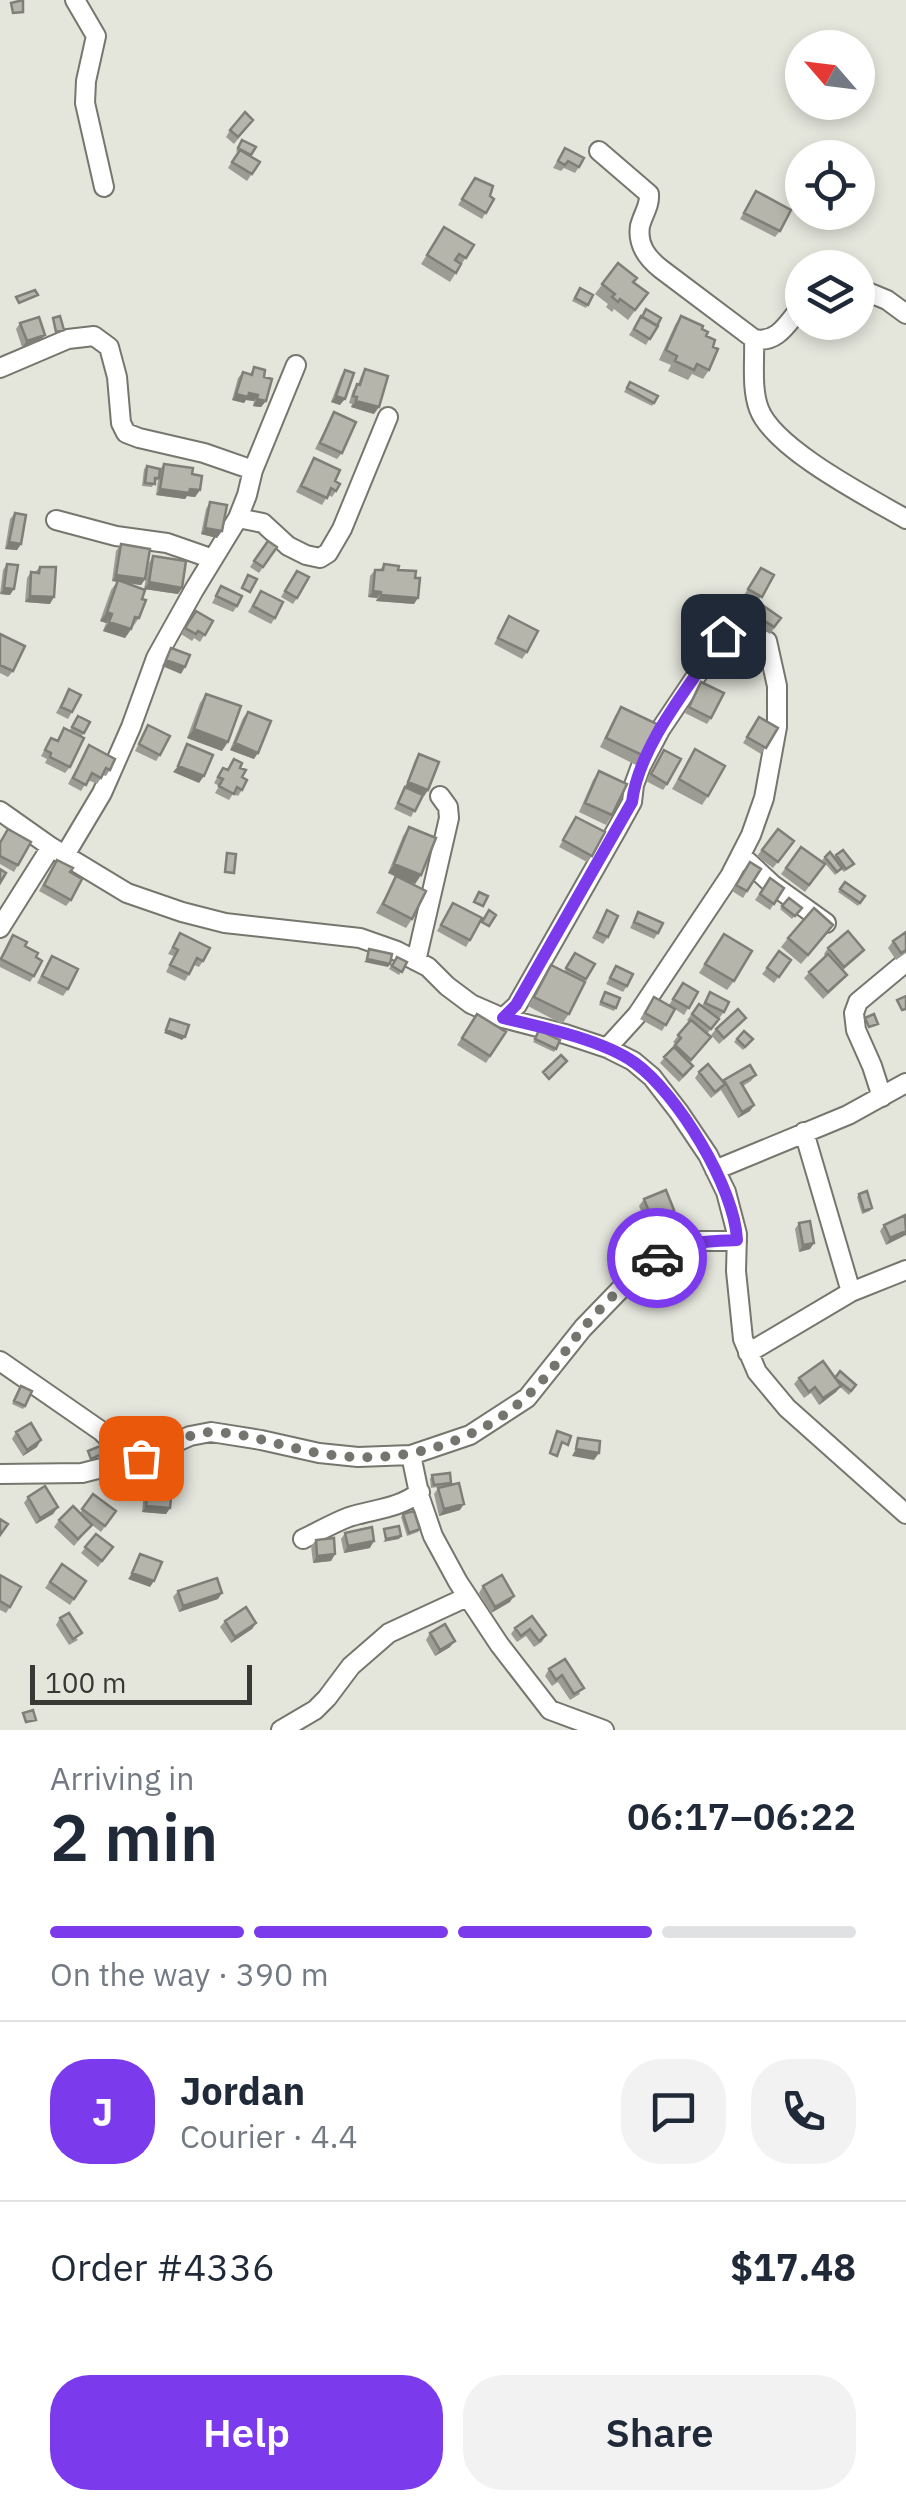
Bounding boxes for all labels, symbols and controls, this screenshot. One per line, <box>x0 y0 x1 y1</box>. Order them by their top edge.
north arrow <box>785 30 875 120</box>
map controls <box>785 30 875 340</box>
button: locate <box>785 140 875 230</box>
button: layers <box>785 250 875 340</box>
pin <box>681 594 766 679</box>
icon: home <box>696 609 751 664</box>
courier <box>607 1208 707 1308</box>
icon: car <box>630 1231 685 1286</box>
pin <box>99 1416 184 1501</box>
icon: bag <box>114 1431 169 1486</box>
scale bar <box>30 1660 252 1704</box>
text: 100 m <box>45 1664 126 1701</box>
text: Arriving in <box>50 1757 195 1799</box>
text: 06:17–06:22 <box>627 1791 856 1840</box>
text: 2 min <box>50 1794 218 1879</box>
text: On the way · 390 m <box>50 1953 329 1995</box>
button: chat <box>621 2059 726 2164</box>
button: phone <box>751 2059 856 2164</box>
text: Jordan <box>180 2066 305 2115</box>
text: J <box>92 2087 113 2136</box>
text: Courier · 4.4 <box>180 2115 358 2157</box>
text: Order #4336 <box>50 2242 275 2291</box>
text: $17.48 <box>730 2242 856 2291</box>
button: Help <box>50 2375 443 2490</box>
button: Share <box>463 2375 856 2490</box>

